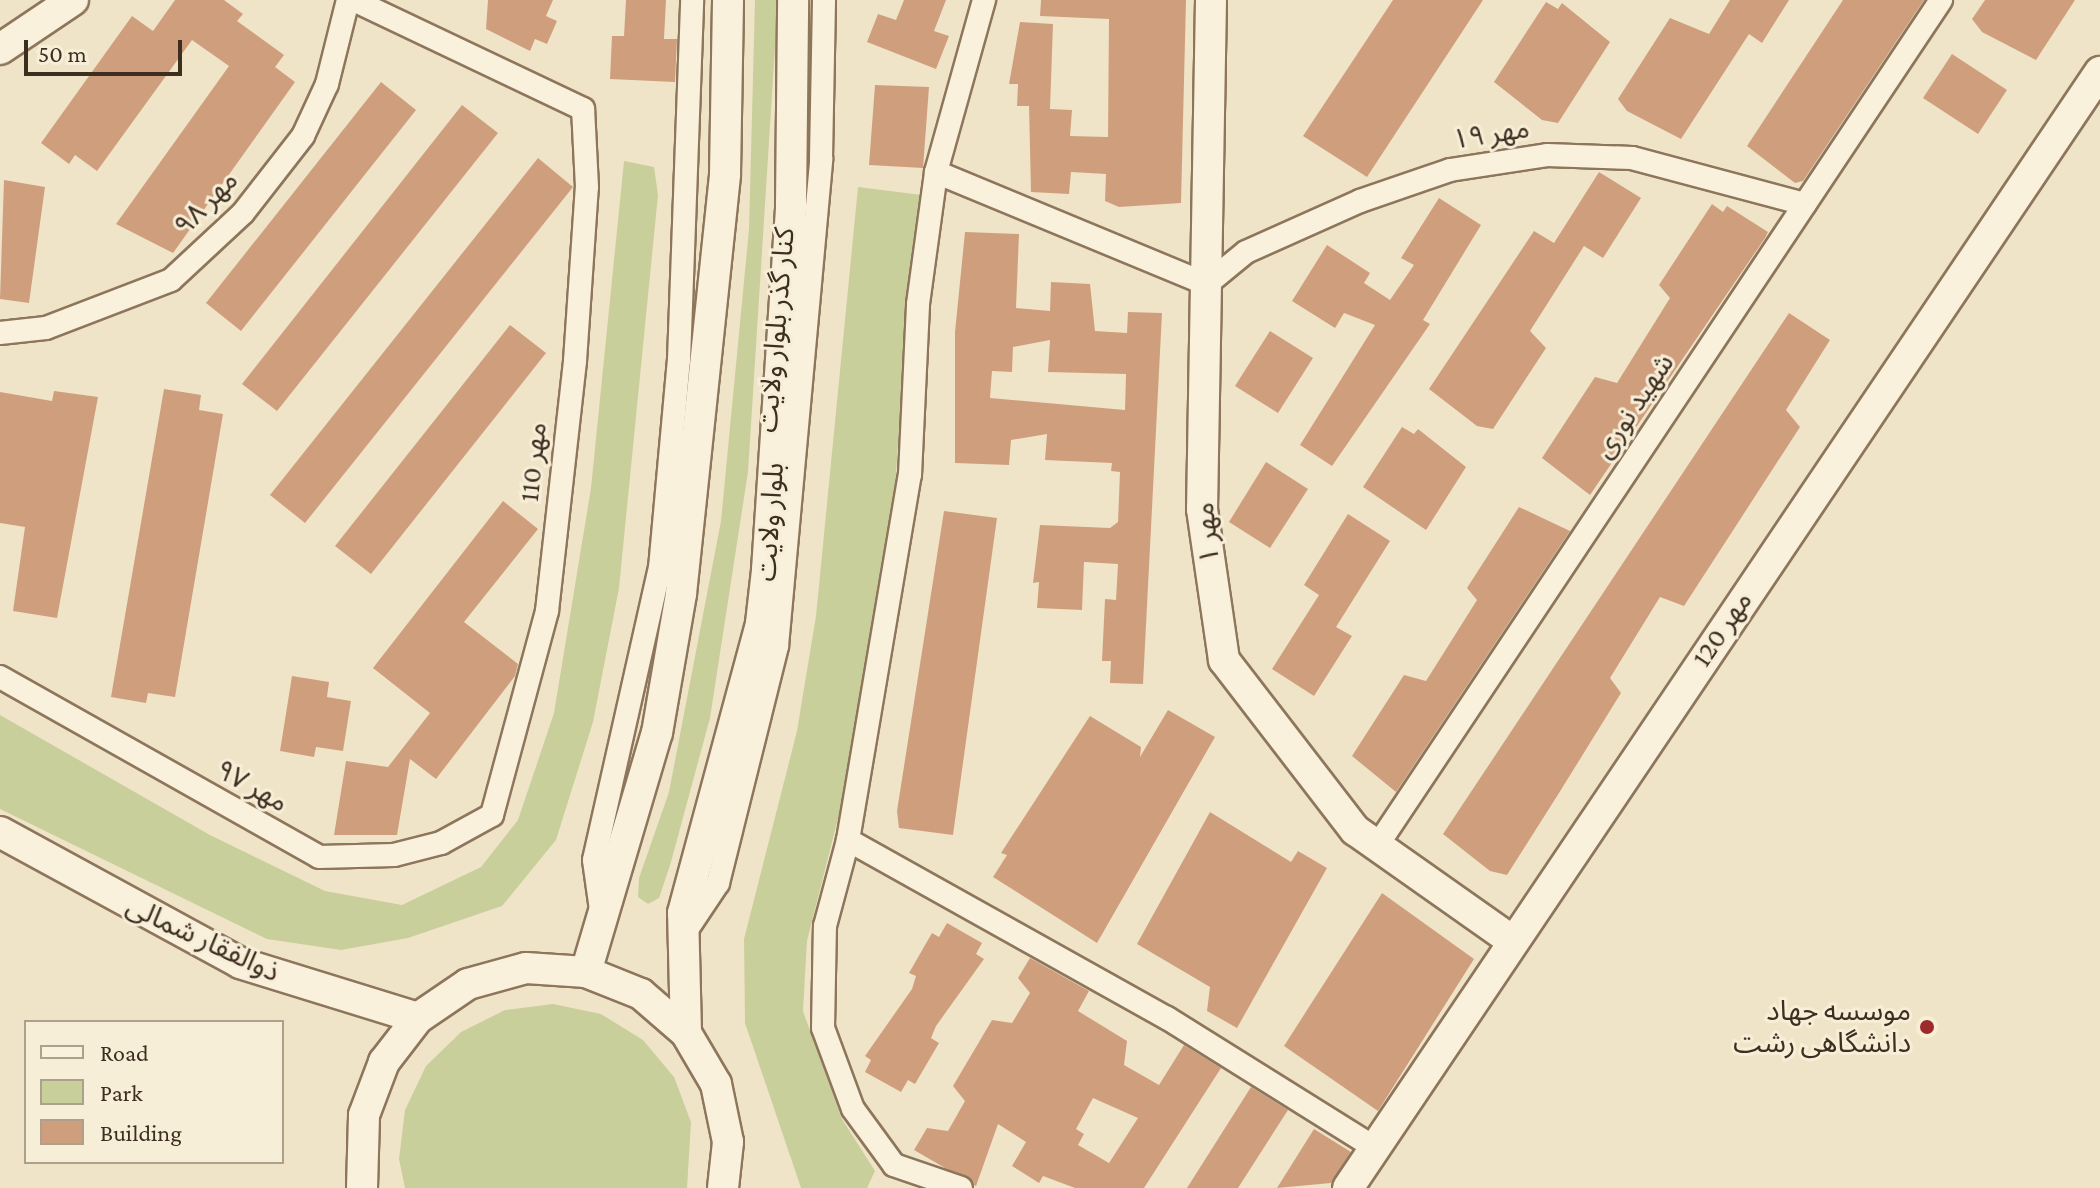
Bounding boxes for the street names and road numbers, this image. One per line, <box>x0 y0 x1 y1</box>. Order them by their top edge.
street label: مهر ۱۹ <box>1450 111 1532 157</box>
street label: مهر ۹۸ <box>167 164 245 242</box>
street label: کنار گذر بلوار ولایت <box>750 226 802 434</box>
street label: شهید نوری <box>1587 347 1681 465</box>
street label: مهر 110 <box>512 421 554 503</box>
street label: بلوار ولایت <box>749 461 791 583</box>
street label: مهر ۱ <box>1187 501 1227 565</box>
street label: مهر 120 <box>1685 585 1759 673</box>
street label: مهر ۹۷ <box>210 753 294 819</box>
street label: ذوالفقار شمالی <box>121 889 285 989</box>

